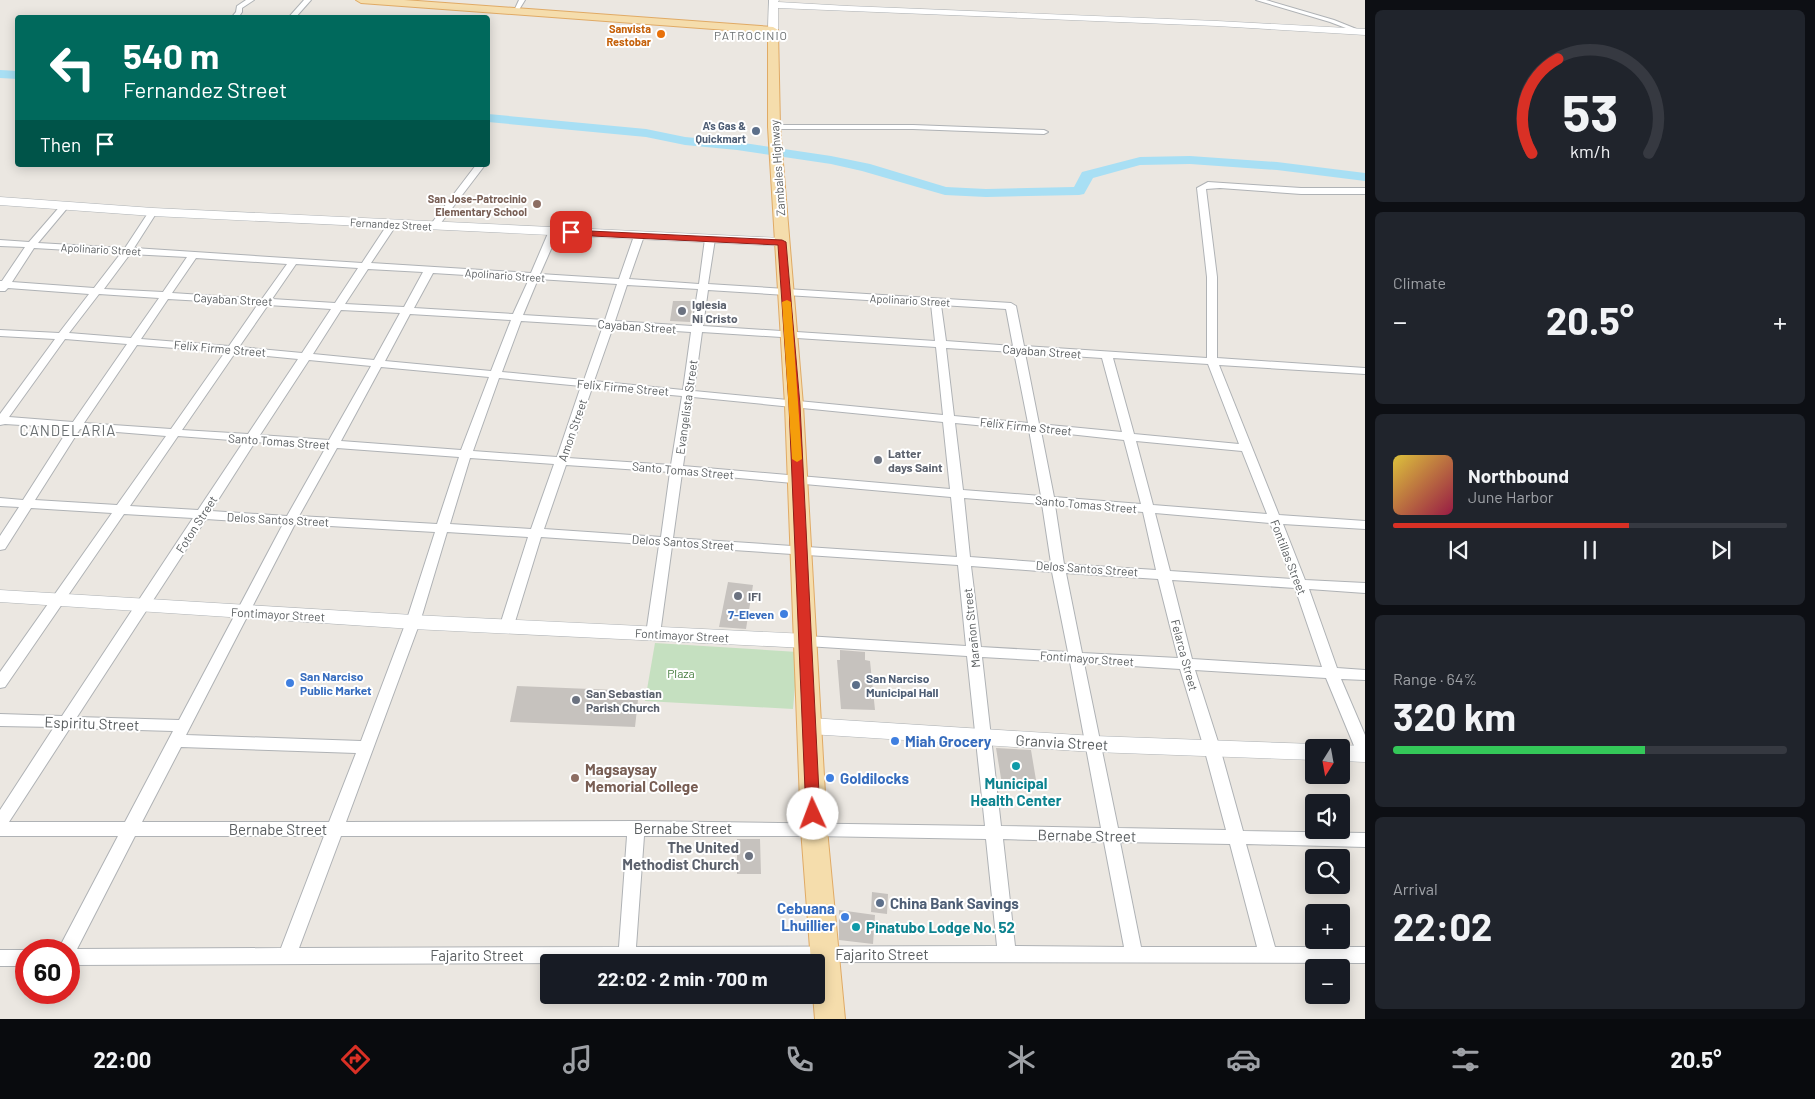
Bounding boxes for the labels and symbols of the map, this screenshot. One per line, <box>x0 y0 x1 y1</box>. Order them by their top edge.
place label: Sanvista Restobar <box>606 22 652 48</box>
marker: Sanvista Restobar <box>655 28 667 40</box>
district label: PATROCINIO <box>714 28 788 42</box>
place label: A's Gas & Quickmart <box>695 119 746 145</box>
street label: Zambales Highway <box>767 119 787 217</box>
marker: A's Gas & Quickmart <box>750 125 762 137</box>
place label: San Jose-Patrocinio Elementary School <box>428 192 527 218</box>
marker: San Jose-Patrocinio Elementary School <box>531 198 543 210</box>
pin <box>550 211 592 253</box>
street label: Fernandez Street <box>350 215 432 233</box>
street label: Apolinario Street <box>60 240 142 258</box>
street label: Apolinario Street <box>464 266 546 284</box>
street label: Cayaban Street <box>193 290 273 308</box>
street label: Apolinario Street <box>869 291 951 309</box>
place label: Iglesia Ni Cristo <box>692 297 738 325</box>
marker: Iglesia Ni Cristo <box>676 305 688 317</box>
street label: Cayaban Street <box>597 316 677 336</box>
street label: Felix Firme Street <box>173 337 267 359</box>
street label: Cayaban Street <box>1002 341 1082 361</box>
street label: Evangelista Street <box>672 359 700 455</box>
street label: Felix Firme Street <box>576 376 670 398</box>
street label: Amon Street <box>555 397 589 463</box>
street label: Felix Firme Street <box>979 414 1073 438</box>
district label: CANDELARIA <box>20 421 116 439</box>
street label: Santo Tomas Street <box>228 430 330 452</box>
place label: Latter days Saint <box>888 446 943 474</box>
marker: Latter days Saint <box>872 454 884 466</box>
street label: Santo Tomas Street <box>631 459 735 481</box>
street label: Foton Street <box>172 493 220 555</box>
street label: Santo Tomas Street <box>1034 493 1138 515</box>
street label: Delos Santos Street <box>226 509 330 529</box>
street label: Fontillas Street <box>1268 517 1310 597</box>
street label: Delos Santos Street <box>631 531 735 553</box>
street label: Delos Santos Street <box>1035 557 1139 579</box>
street label: Marañon Street <box>960 588 982 668</box>
place label: IFI <box>748 589 761 603</box>
marker: IFI <box>732 590 744 602</box>
street label: Fontimayor Street <box>231 605 325 623</box>
place label: 7-Eleven <box>728 607 774 621</box>
marker: 7-Eleven <box>778 608 790 620</box>
street label: Felarca Street <box>1169 618 1201 692</box>
street label: Fontimayor Street <box>635 626 729 644</box>
street label: Fontimayor Street <box>1040 648 1134 668</box>
park label: Plaza <box>667 666 695 680</box>
place label: San Narciso Public Market <box>300 669 372 697</box>
place label: San Narciso Municipal Hall <box>866 671 939 699</box>
marker: San Narciso Public Market <box>284 677 296 689</box>
marker: San Narciso Municipal Hall <box>850 679 862 691</box>
place label: San Sebastian Parish Church <box>586 686 662 714</box>
marker: San Sebastian Parish Church <box>570 694 582 706</box>
street label: Espiritu Street <box>44 712 140 734</box>
street label: Granvia Street <box>1015 731 1109 753</box>
place label: Miah Grocery <box>905 732 992 750</box>
marker: Miah Grocery <box>889 735 901 747</box>
north arrow <box>1305 739 1350 784</box>
place label: Magsaysay Memorial College <box>585 760 698 795</box>
marker: Municipal Health Center <box>1010 760 1022 772</box>
place label: Goldilocks <box>840 769 909 787</box>
marker: Magsaysay Memorial College <box>569 772 581 784</box>
marker: Goldilocks <box>824 772 836 784</box>
place label: Municipal Health Center <box>970 774 1062 809</box>
position arrow <box>786 787 838 839</box>
street label: Bernabe Street <box>634 819 732 837</box>
street label: Bernabe Street <box>229 820 327 838</box>
street label: Bernabe Street <box>1038 825 1136 845</box>
place label: The United Methodist Church <box>622 838 739 873</box>
marker: The United Methodist Church <box>743 850 755 862</box>
place label: China Bank Savings <box>890 894 1019 912</box>
marker: China Bank Savings <box>874 897 886 909</box>
place label: Cebuana Lhuillier <box>777 899 835 934</box>
marker: Cebuana Lhuillier <box>839 911 851 923</box>
place label: Pinatubo Lodge No. 52 <box>866 918 1015 936</box>
marker: Pinatubo Lodge No. 52 <box>850 921 862 933</box>
speed limit sign: 60 <box>15 939 80 1004</box>
street label: Fajarito Street <box>835 945 929 963</box>
street label: Fajarito Street <box>430 946 524 964</box>

